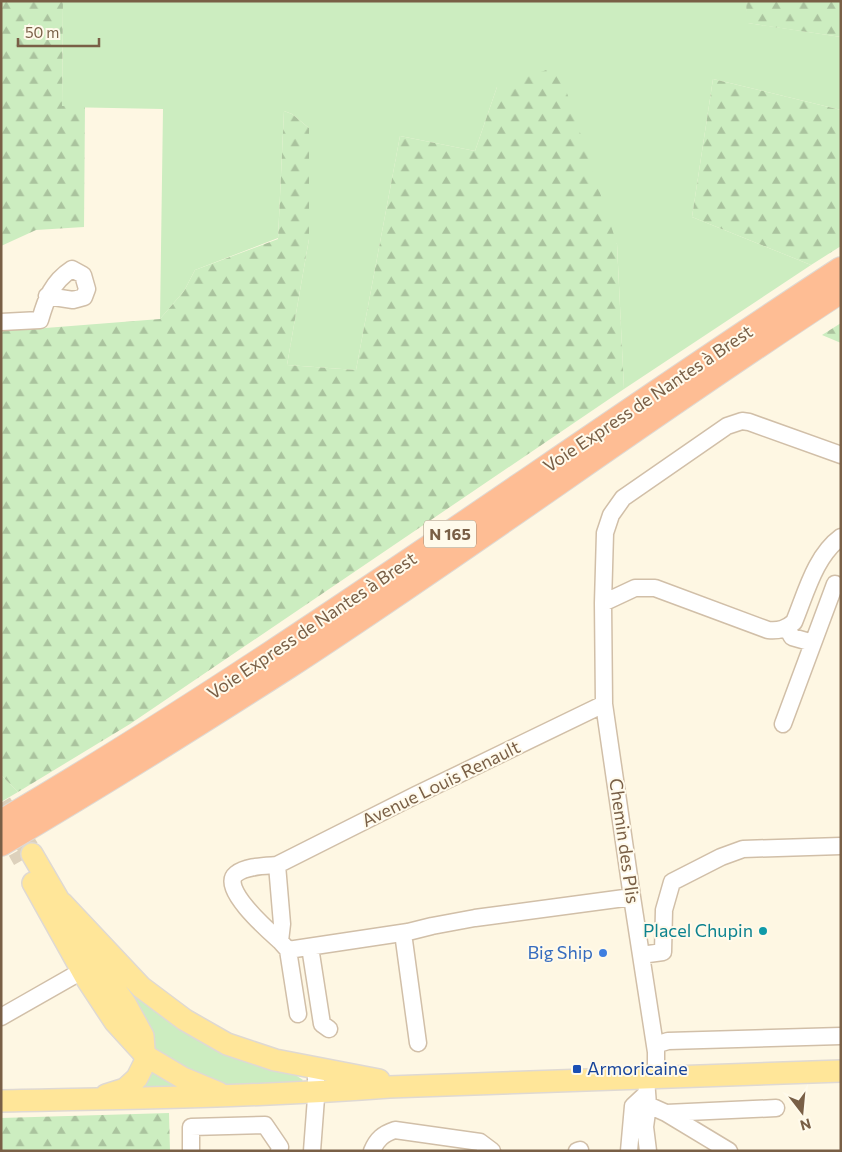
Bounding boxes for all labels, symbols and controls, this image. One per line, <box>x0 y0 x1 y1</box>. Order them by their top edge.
scale bar <box>18 15 99 47</box>
text: 50 m <box>25 23 59 41</box>
street label: Voie Express de Nantes à Brest <box>539 320 756 477</box>
road number: N 165 <box>424 520 476 548</box>
street label: Voie Express de Nantes à Brest <box>203 547 420 704</box>
street label: Avenue Louis Renault <box>358 735 523 831</box>
street label: Chemin des Plis <box>605 777 645 905</box>
place label: Placel Chupin <box>643 919 753 941</box>
marker: Placel Chupin <box>757 925 769 937</box>
place label: Big Ship <box>527 941 593 963</box>
marker: Big Ship <box>597 947 609 959</box>
place label: Armoricaine <box>587 1057 688 1079</box>
marker: Armoricaine <box>571 1063 583 1075</box>
north arrow <box>777 1087 827 1137</box>
text: N <box>798 1115 813 1135</box>

